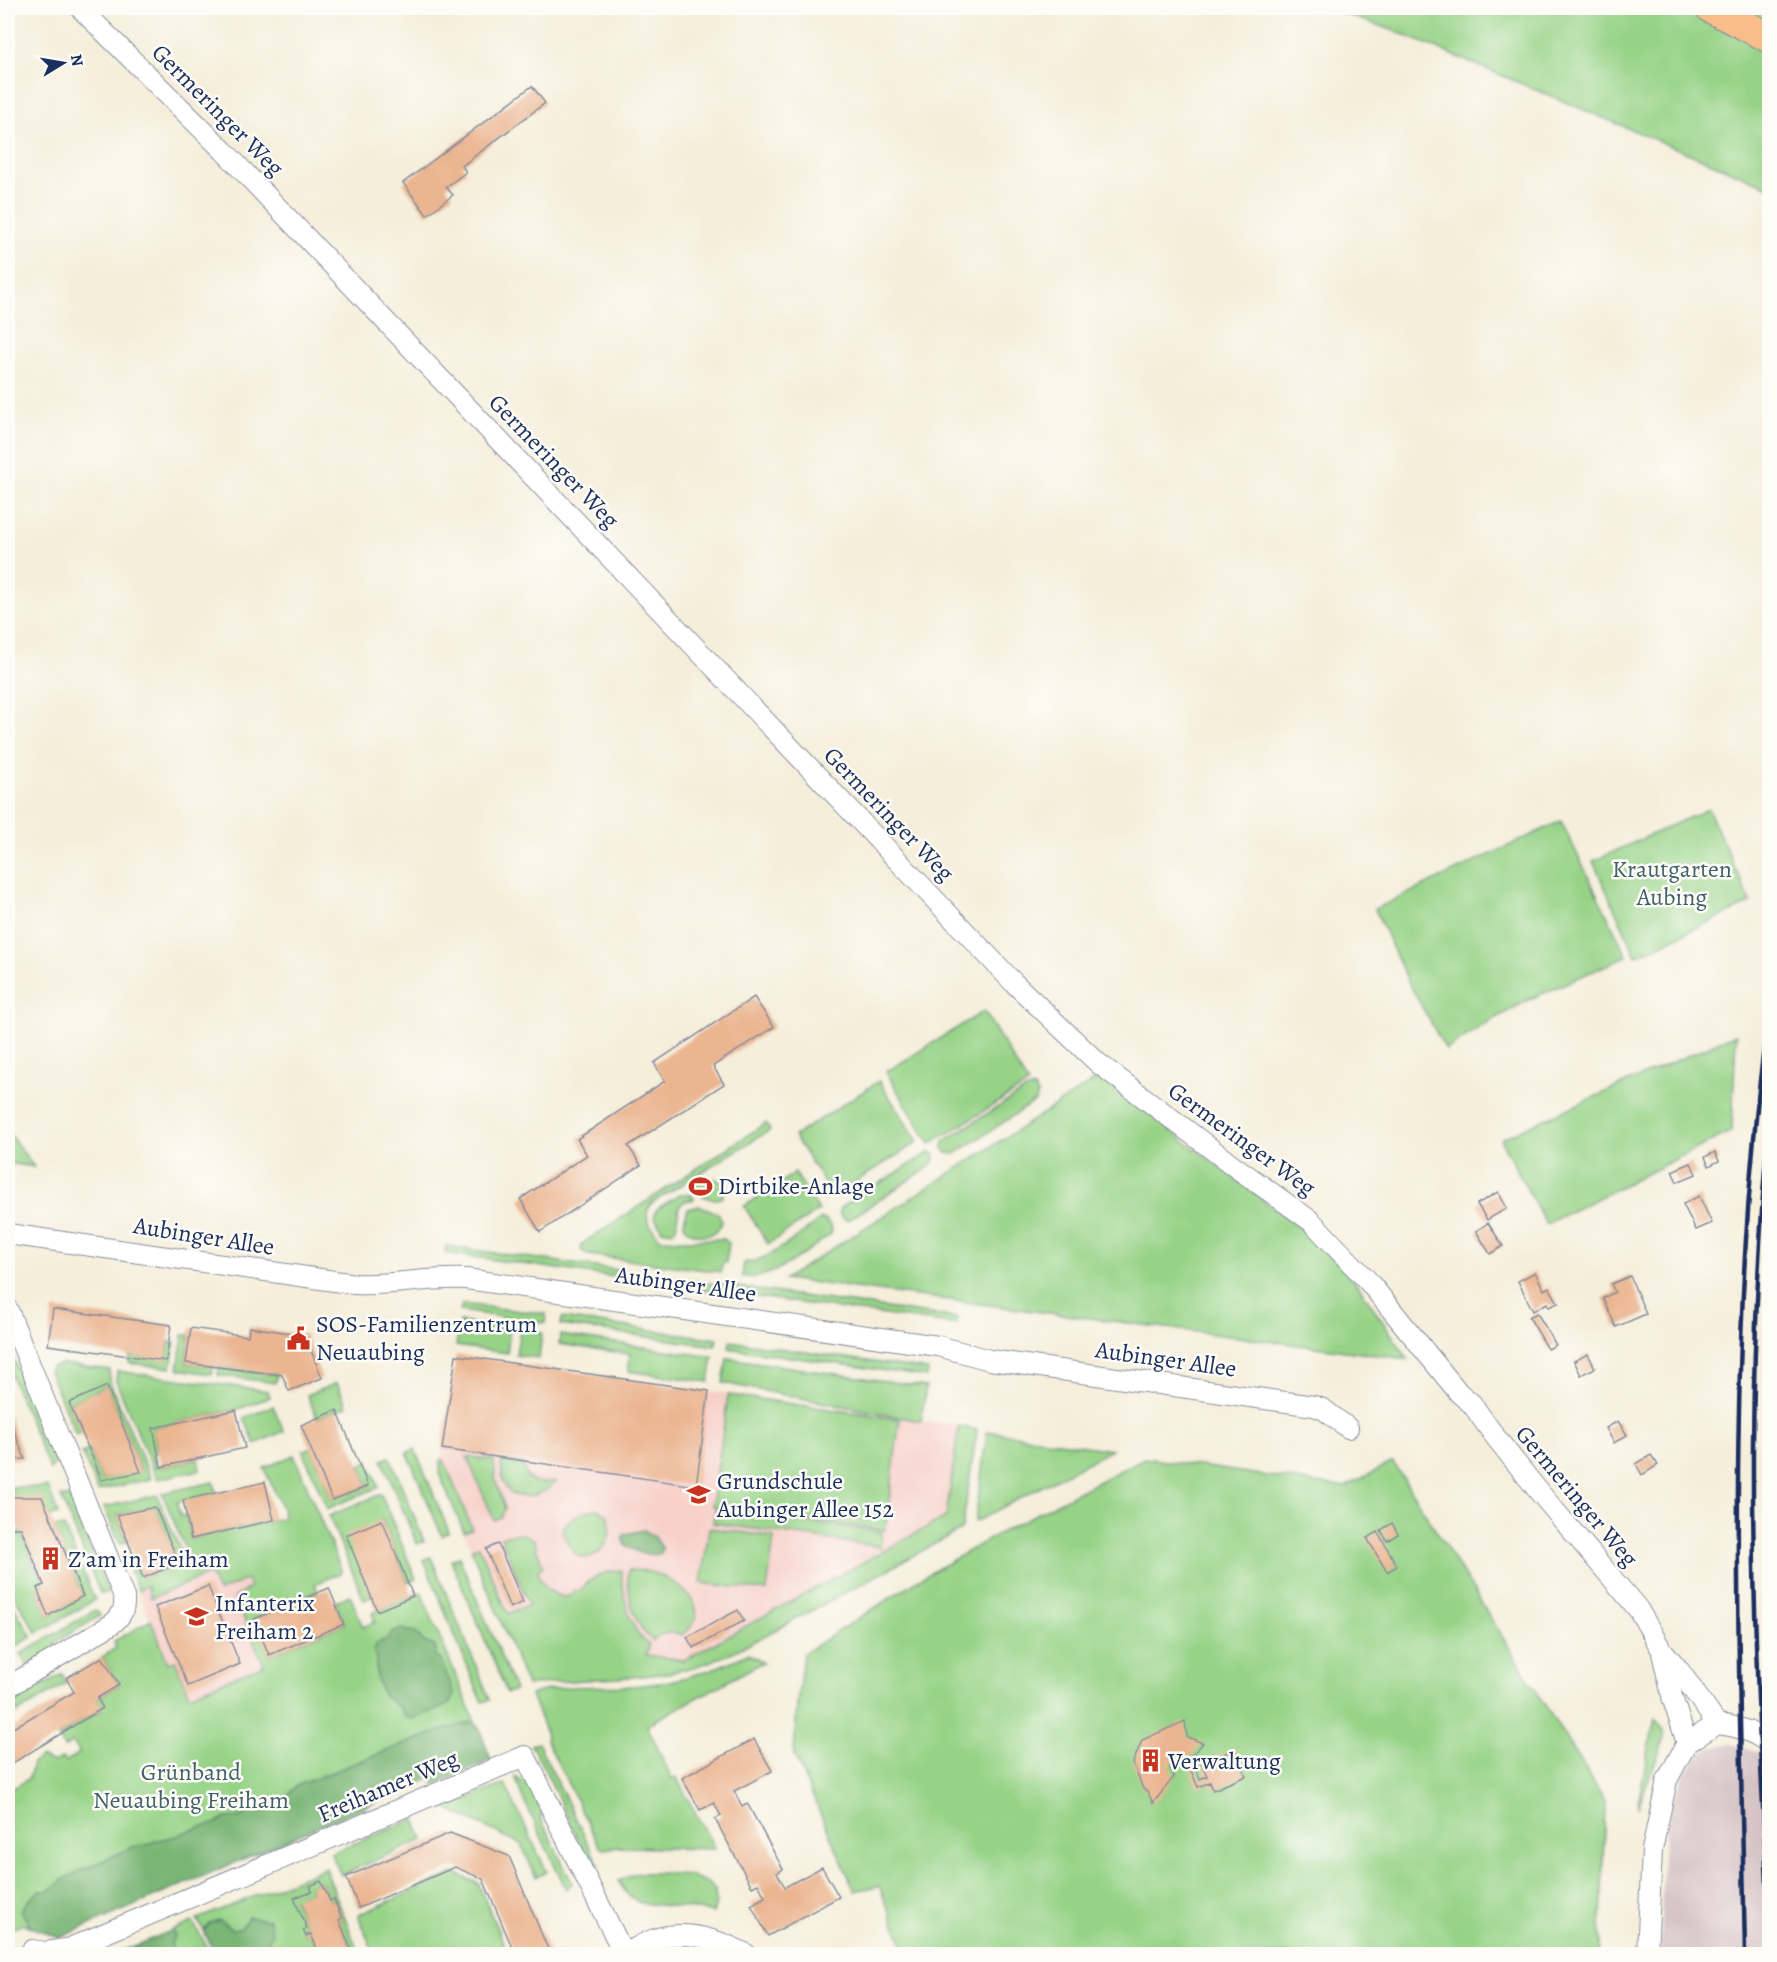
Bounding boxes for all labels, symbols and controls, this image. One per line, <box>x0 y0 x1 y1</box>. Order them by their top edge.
north arrow <box>33 33 93 93</box>
street label: Germeringer Weg <box>145 37 291 183</box>
text: N <box>65 53 89 68</box>
street label: Germeringer Weg <box>482 387 626 535</box>
street label: Germeringer Weg <box>817 740 961 888</box>
park label: Krautgarten Aubing <box>1612 853 1732 913</box>
street label: Germeringer Weg <box>1162 1075 1322 1203</box>
place label: Dirtbike-Anlage <box>718 1170 874 1202</box>
sports icon: Dirtbike-Anlage <box>687 1173 713 1199</box>
street label: Aubinger Allee <box>130 1209 277 1263</box>
street label: Aubinger Allee <box>612 1258 759 1310</box>
place label: SOS-Familienzentrum Neuaubing <box>316 1308 537 1368</box>
public building icon: SOS-Familienzentrum Neuaubing <box>285 1325 311 1351</box>
street label: Aubinger Allee <box>1092 1333 1239 1385</box>
street label: Germeringer Weg <box>1508 1419 1646 1573</box>
place label: Grundschule Aubinger Allee 152 <box>716 1465 894 1525</box>
school or university icon: Grundschule Aubinger Allee 152 <box>686 1482 712 1508</box>
place label: Z’am in Freiham <box>68 1543 229 1575</box>
building icon: Z’am in Freiham <box>37 1546 63 1572</box>
place label: Infanterix Freiham 2 <box>215 1587 315 1647</box>
school or university icon: Infanterix Freiham 2 <box>184 1604 210 1630</box>
street label: Freihamer Weg <box>313 1742 463 1830</box>
place label: Verwaltung <box>1167 1745 1281 1777</box>
building icon: Verwaltung <box>1137 1748 1163 1774</box>
park label: Grünband Neuaubing Freiham <box>93 1756 289 1816</box>

